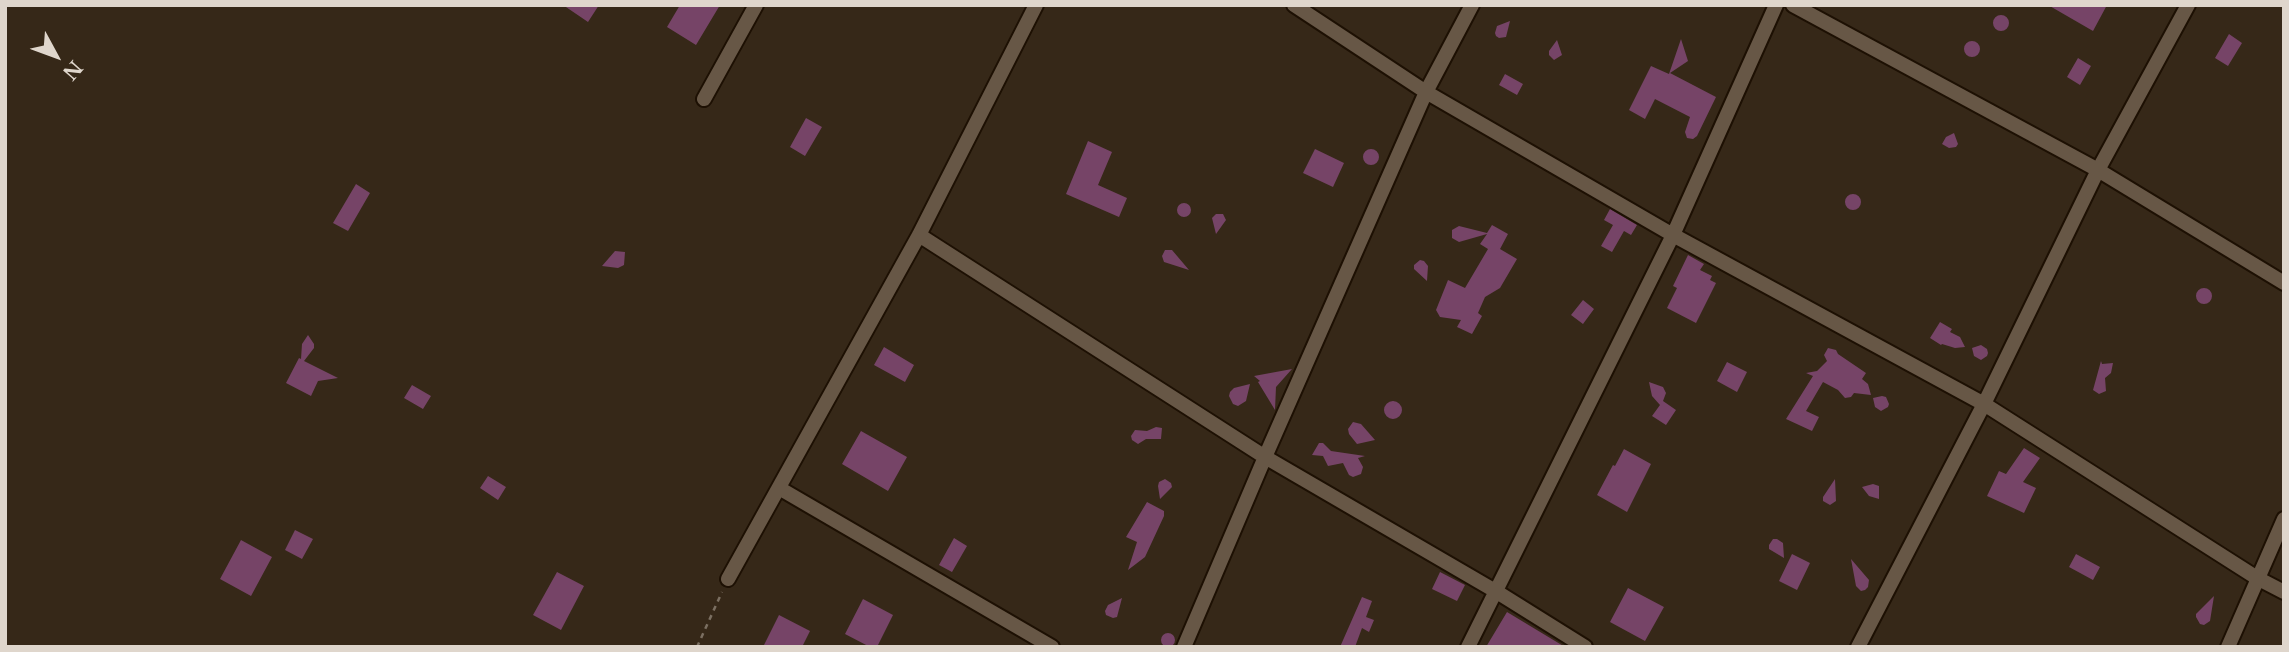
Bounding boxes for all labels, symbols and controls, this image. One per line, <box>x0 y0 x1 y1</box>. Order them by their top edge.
north arrow <box>21 21 91 91</box>
text: N <box>58 56 87 84</box>

